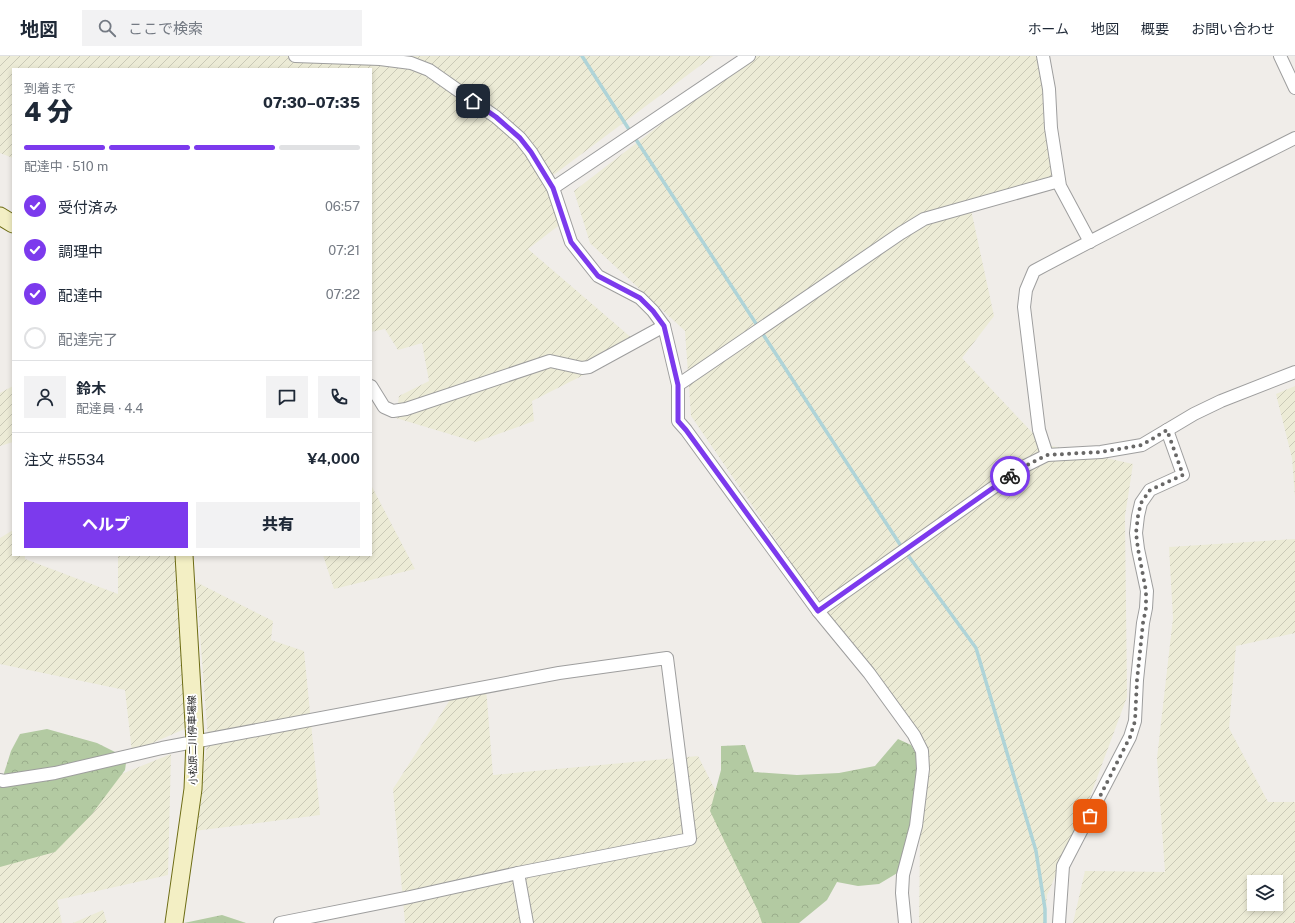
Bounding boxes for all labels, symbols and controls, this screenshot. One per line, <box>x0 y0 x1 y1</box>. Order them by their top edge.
search box <box>82 10 362 46</box>
icon: search <box>96 17 118 39</box>
text: 地図 <box>20 18 58 40</box>
text: ここで検索 <box>128 20 203 37</box>
text: ホーム <box>1027 21 1069 37</box>
text: 地図 <box>1091 21 1119 37</box>
text: 概要 <box>1141 21 1169 37</box>
text: お問い合わせ <box>1191 21 1275 37</box>
text: 到着まで <box>24 81 76 96</box>
pin <box>456 84 490 118</box>
icon: home <box>462 90 484 112</box>
text: 07:30–07:35 <box>263 94 360 111</box>
text: 4 分 <box>24 96 73 127</box>
text: 配達中 · 510 m <box>24 159 108 174</box>
icon: check <box>24 195 46 217</box>
text: 受付済み <box>58 199 118 216</box>
text: 06:57 <box>325 199 360 214</box>
icon: check <box>24 239 46 261</box>
text: 調理中 <box>58 243 103 260</box>
text: 07:21 <box>328 243 360 258</box>
icon: check <box>24 283 46 305</box>
text: 配達中 <box>58 287 103 304</box>
text: 07:22 <box>326 287 360 302</box>
text: 配達完了 <box>58 331 118 348</box>
button: person <box>24 376 66 418</box>
button: chat <box>266 376 308 418</box>
button: phone <box>318 376 360 418</box>
text: 鈴木 <box>76 380 106 397</box>
text: 配達員 · 4.4 <box>76 401 143 416</box>
text: ¥4,000 <box>307 450 360 467</box>
text: 注文 #5534 <box>24 451 105 468</box>
courier <box>990 456 1030 496</box>
icon: bike <box>999 465 1021 487</box>
button: ヘルプ <box>24 502 188 548</box>
button: 共有 <box>196 502 360 548</box>
street label: 小松原二川停車場線 <box>185 695 199 785</box>
pin <box>1073 799 1107 833</box>
icon: bag <box>1079 805 1101 827</box>
map controls <box>1247 875 1283 911</box>
button: layers <box>1247 875 1283 911</box>

